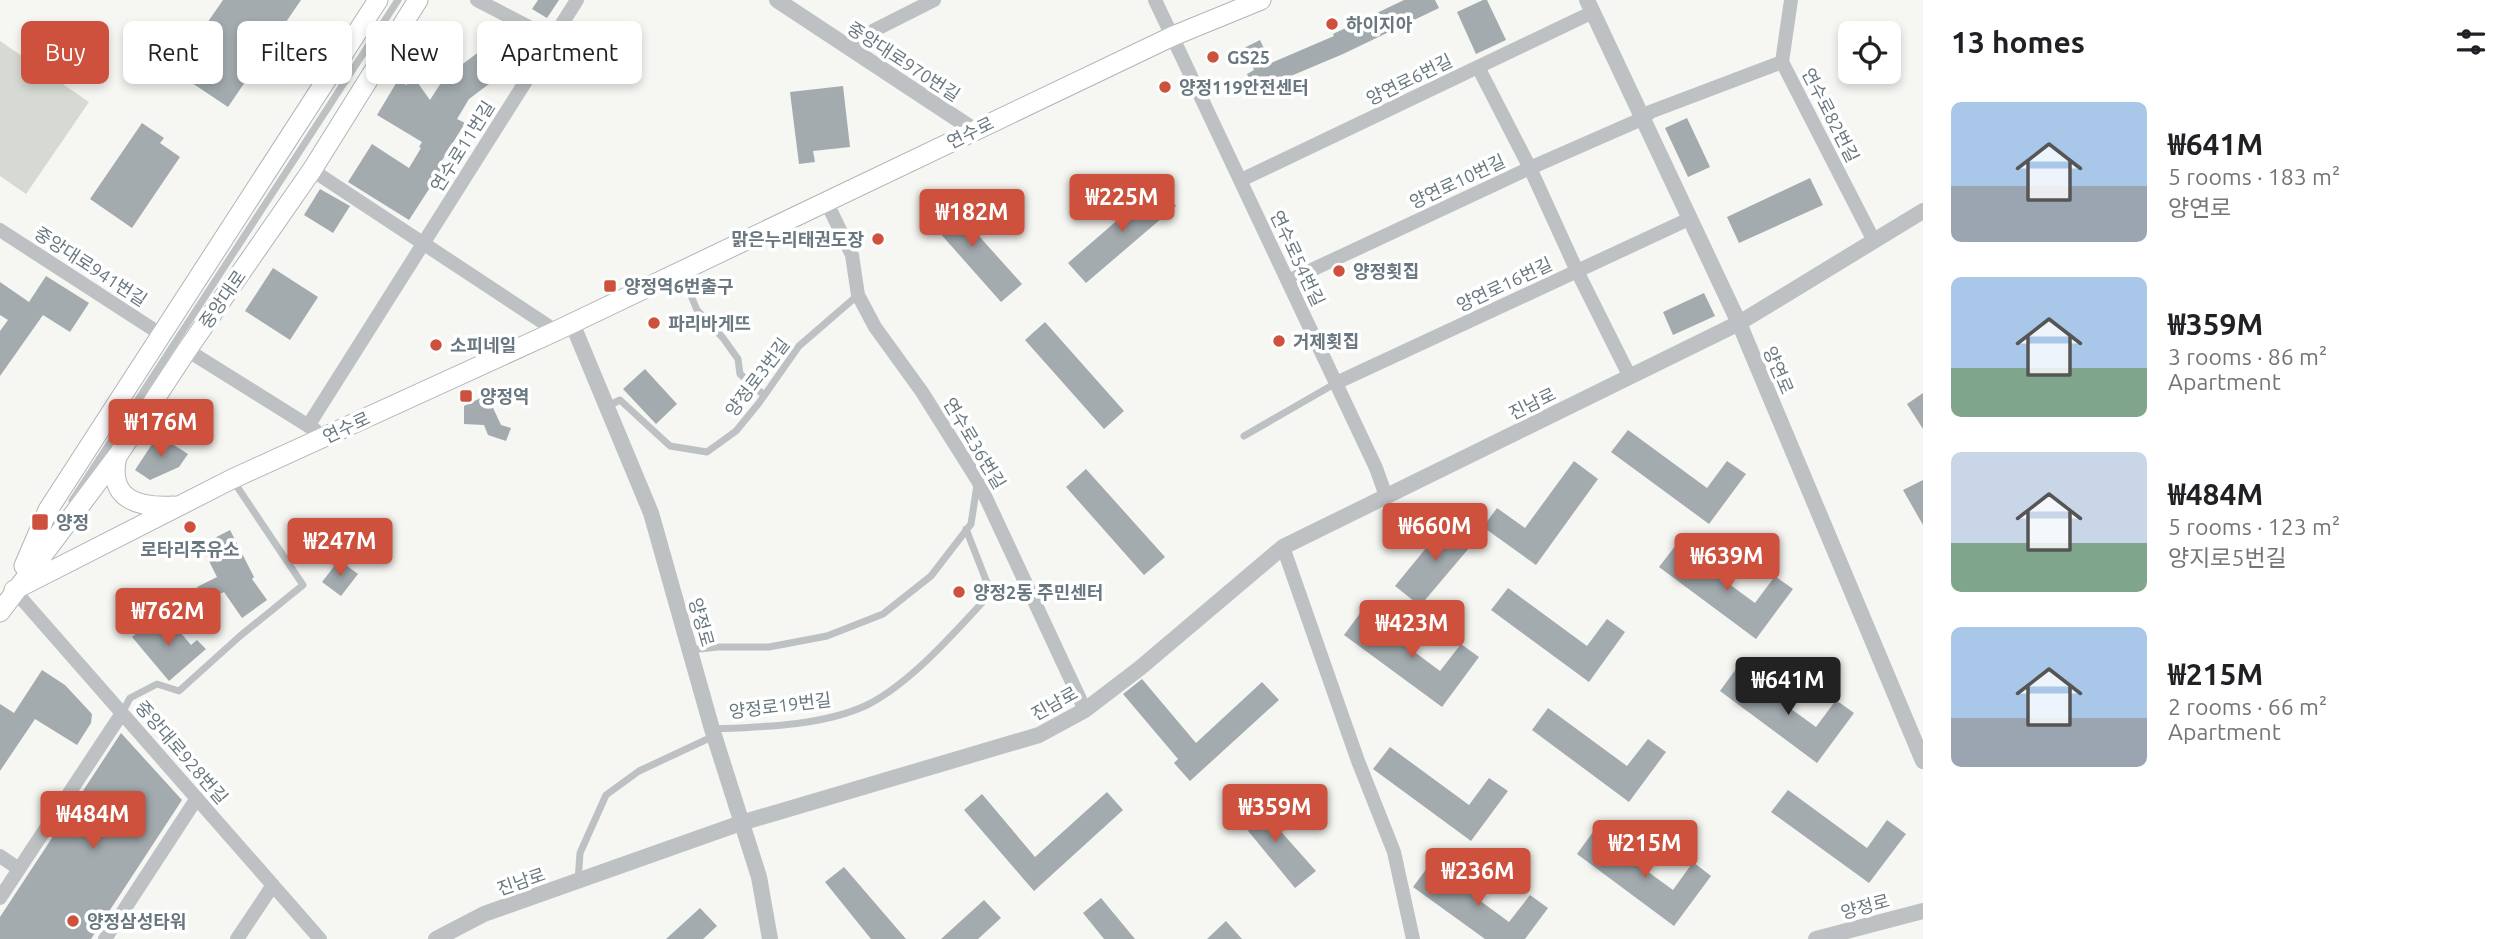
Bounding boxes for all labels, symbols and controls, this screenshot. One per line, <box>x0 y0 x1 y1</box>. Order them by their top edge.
place label: 하이지아 <box>1346 14 1413 34</box>
marker: 하이지아 <box>1324 16 1340 32</box>
street label: 중앙대로970번길 <box>844 17 964 105</box>
chip: Buy <box>21 21 109 84</box>
chip: Rent <box>123 21 223 84</box>
chip: Filters <box>237 21 352 84</box>
chip: New <box>366 21 463 84</box>
chip: Apartment <box>477 21 642 84</box>
map controls <box>1838 21 1901 84</box>
button: locate <box>1838 21 1901 84</box>
icon: filters <box>2452 23 2490 61</box>
text: 13 homes <box>1951 25 2085 59</box>
place label: GS25 <box>1227 47 1270 67</box>
marker: GS25 <box>1205 49 1221 65</box>
street label: 양연로6번길 <box>1363 50 1455 108</box>
street label: 연수로82번길 <box>1799 65 1863 165</box>
place label: 양정119안전센터 <box>1179 77 1309 97</box>
marker: 양정119안전센터 <box>1157 79 1173 95</box>
street label: 연수로11번길 <box>426 97 498 195</box>
street label: 연수로 <box>943 112 997 152</box>
text: ₩641M <box>2168 127 2263 161</box>
icon: home <box>2007 130 2091 214</box>
street label: 양연로10번길 <box>1406 150 1508 212</box>
text: 5 rooms · 183 m² <box>2168 164 2340 189</box>
pin: ₩225M <box>1073 174 1171 234</box>
text: ₩225M <box>1086 184 1158 209</box>
pin: ₩182M <box>923 190 1021 249</box>
text: 양연로 <box>2168 195 2231 220</box>
text: ₩182M <box>936 199 1008 224</box>
street label: 연수로54번길 <box>1267 207 1329 309</box>
street label: 중앙대로941번길 <box>31 222 151 310</box>
place label: 맑은누리태권도장 <box>732 229 864 249</box>
marker: 맑은누리태권도장 <box>870 231 886 247</box>
street label: 양연로16번길 <box>1453 253 1555 315</box>
place label: 양정횟집 <box>1353 261 1419 281</box>
marker: 양정횟집 <box>1331 263 1347 279</box>
street label: 중앙대로 <box>195 266 249 332</box>
place label: 양정역6번출구 <box>624 276 734 296</box>
marker: 양정역6번출구 <box>602 278 618 294</box>
icon: home <box>2007 305 2091 389</box>
text: ₩359M <box>2168 307 2263 341</box>
place label: 파리바게뜨 <box>668 313 751 333</box>
marker: 파리바게뜨 <box>646 315 662 331</box>
place label: 거제횟집 <box>1293 331 1359 351</box>
marker: 거제횟집 <box>1271 333 1287 349</box>
street label: 양정로3번길 <box>721 334 793 420</box>
place label: 소피네일 <box>450 335 516 355</box>
marker: 소피네일 <box>428 337 444 353</box>
street label: 양연로 <box>1760 343 1798 397</box>
text: 3 rooms · 86 m² <box>2168 344 2327 369</box>
text: Apartment <box>2168 369 2281 394</box>
street label: 진남로 <box>1505 383 1559 423</box>
place label: 양정역 <box>480 386 530 406</box>
marker: 양정역 <box>458 388 474 404</box>
street label: 연수로36번길 <box>940 394 1010 492</box>
pin: ₩176M <box>112 400 210 459</box>
street label: 연수로 <box>319 407 373 447</box>
text: ₩176M <box>125 409 197 434</box>
text: ₩484M <box>2168 477 2263 511</box>
icon: home <box>2007 480 2091 564</box>
pin: ₩660M <box>1386 504 1484 563</box>
marker: 양정 <box>30 512 50 532</box>
place label: 양정 <box>56 512 89 532</box>
text: ₩660M <box>1399 513 1471 538</box>
text: 5 rooms · 123 m² <box>2168 514 2340 539</box>
pin: ₩247M <box>291 518 389 578</box>
marker: 로타리주유소 <box>182 519 198 535</box>
text: ₩247M <box>304 528 376 553</box>
pin: ₩639M <box>1678 534 1776 593</box>
place label: 로타리주유소 <box>140 539 240 559</box>
text: ₩639M <box>1691 543 1763 568</box>
text: 양지로5번길 <box>2168 545 2287 570</box>
place label: 양정2동 주민센터 <box>973 582 1103 602</box>
marker: 양정2동 주민센터 <box>951 584 967 600</box>
pin: ₩762M <box>119 588 217 648</box>
street label: 양정로 <box>686 595 718 649</box>
text: ₩762M <box>132 598 204 623</box>
pin: ₩423M <box>1363 600 1461 660</box>
text: ₩423M <box>1376 610 1448 635</box>
icon: home <box>2007 655 2091 739</box>
text: ₩215M <box>2168 657 2263 691</box>
pin: ₩641M <box>1739 658 1837 717</box>
text: ₩641M <box>1752 667 1824 692</box>
street label: 진남로 <box>1027 682 1081 724</box>
street label: 양정로19번길 <box>728 689 832 721</box>
text: 2 rooms · 66 m² <box>2168 694 2327 719</box>
street label: 중앙대로928번길 <box>132 696 232 808</box>
text: Apartment <box>2168 719 2281 744</box>
pin: ₩359M <box>1226 784 1324 844</box>
pin: ₩484M <box>44 792 142 851</box>
text: ₩359M <box>1239 794 1311 819</box>
text: ₩484M <box>57 801 129 826</box>
pin: ₩215M <box>1596 820 1694 880</box>
text: ₩215M <box>1609 830 1681 855</box>
pin: ₩236M <box>1429 848 1527 908</box>
text: ₩236M <box>1442 858 1514 883</box>
street label: 진남로 <box>494 863 548 899</box>
street label: 양정로 <box>1838 890 1892 922</box>
place label: 양정삼성타워 <box>87 911 186 931</box>
marker: 양정삼성타워 <box>65 913 81 929</box>

